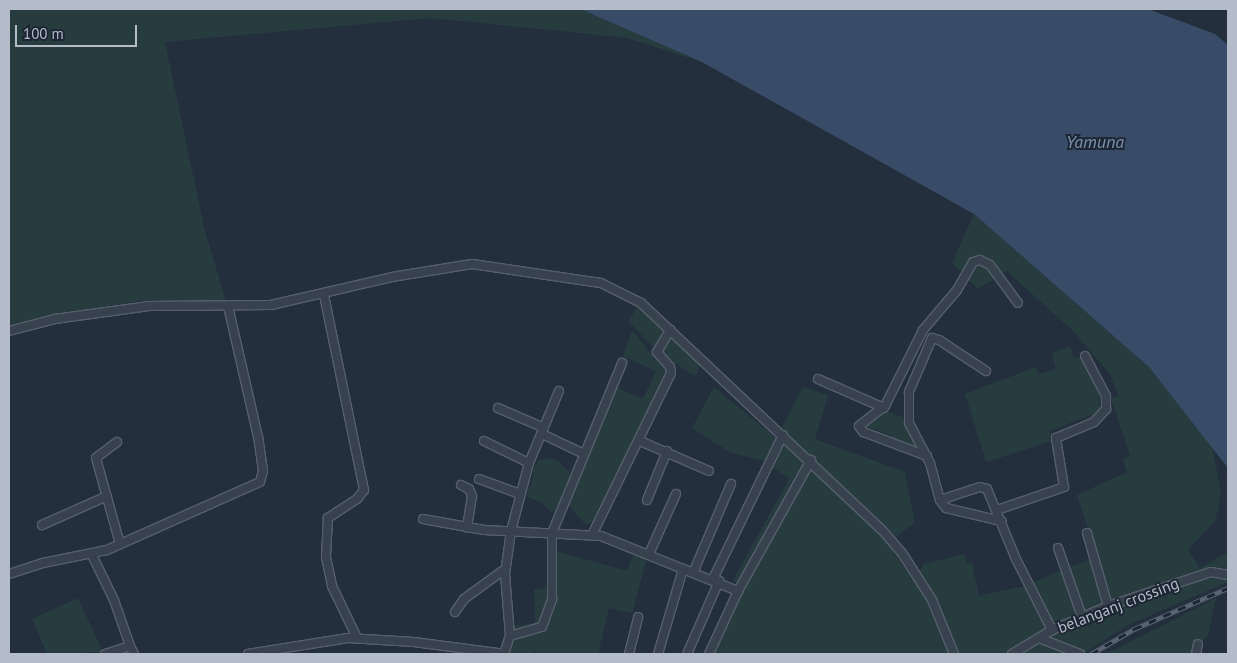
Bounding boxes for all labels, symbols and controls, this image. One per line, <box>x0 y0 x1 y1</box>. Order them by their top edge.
scale bar <box>18 15 140 47</box>
text: 100 m <box>23 24 64 43</box>
water label: Yamuna <box>1066 131 1124 153</box>
street label: belanganj crossing <box>1055 573 1181 637</box>

